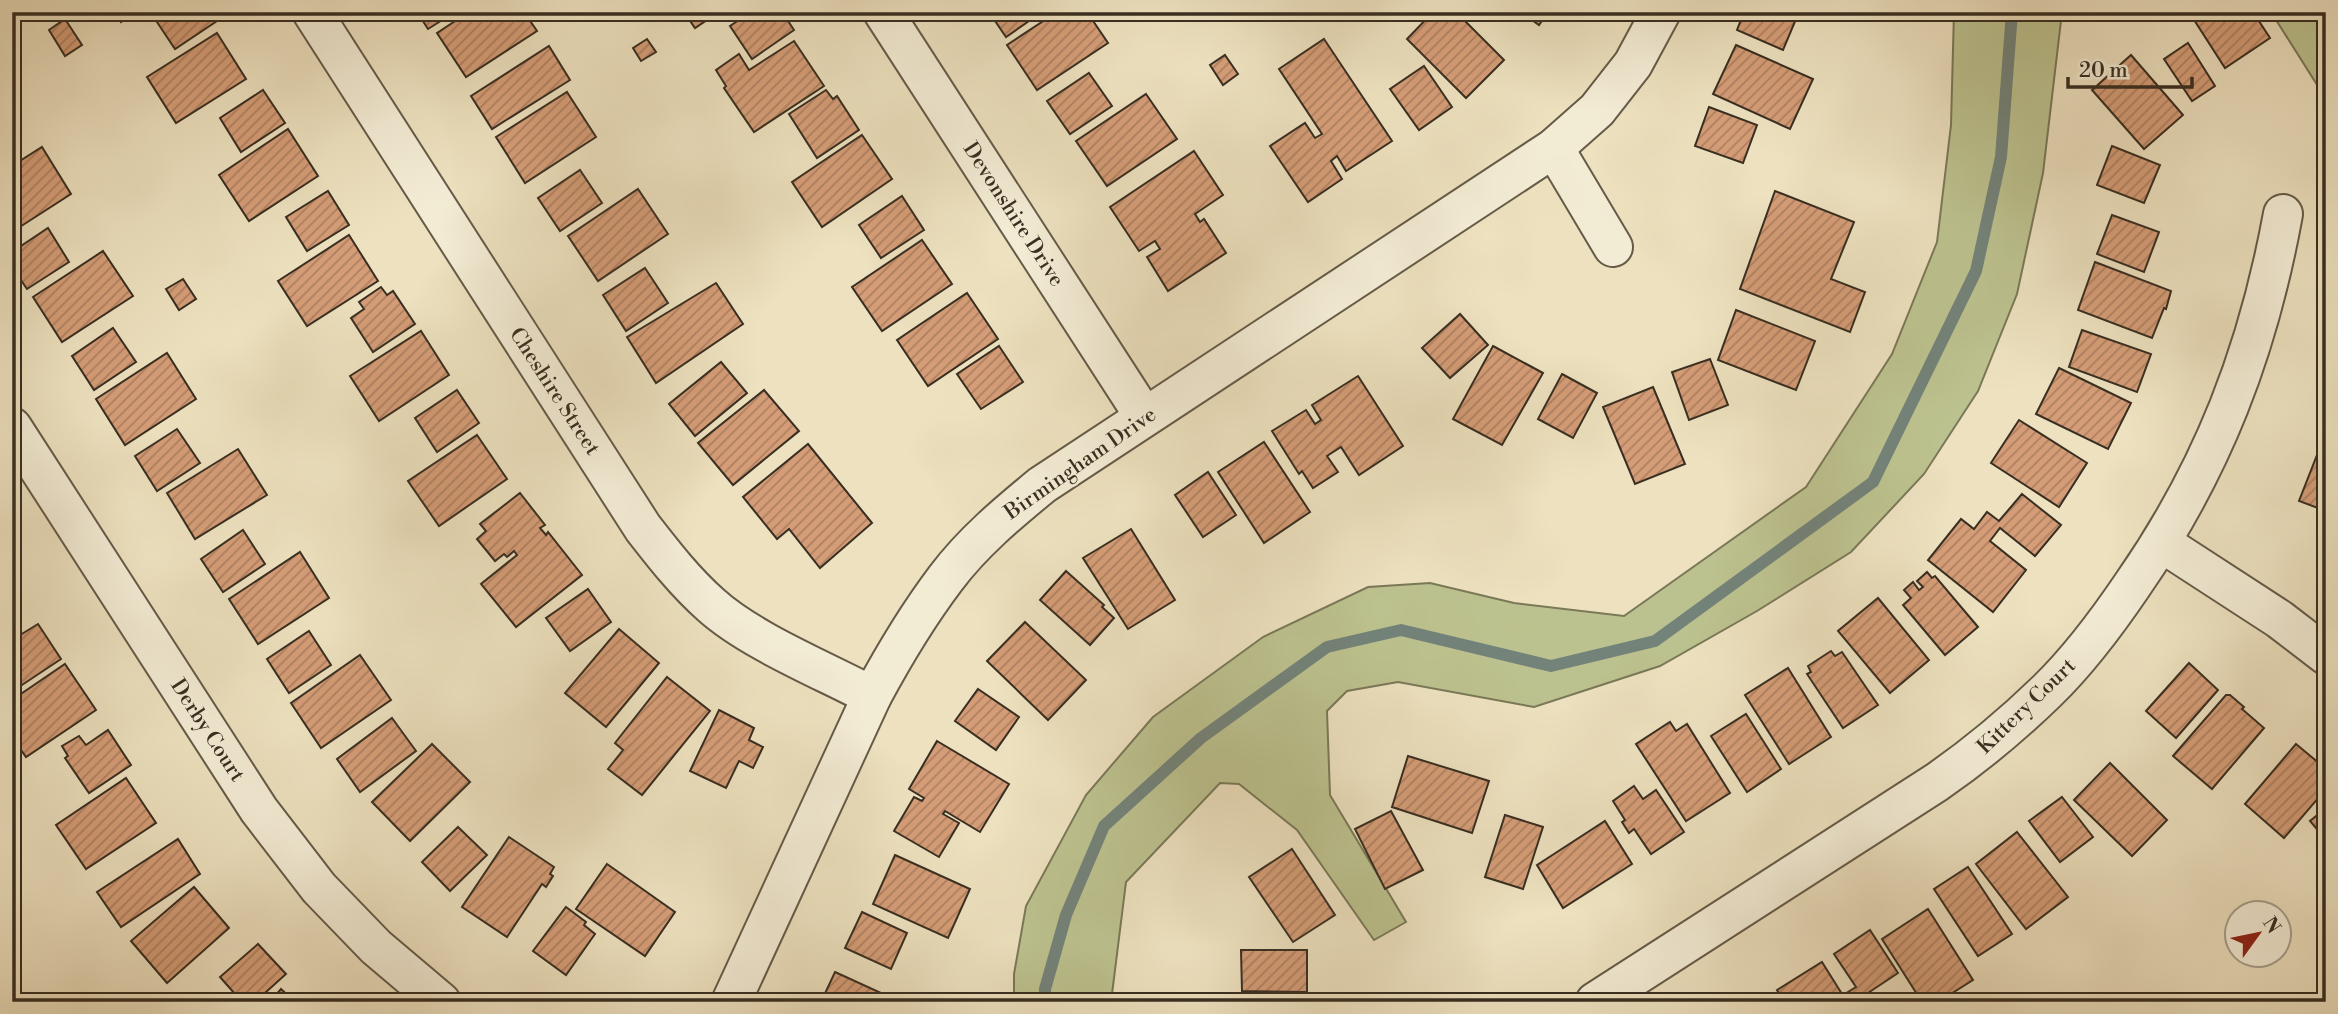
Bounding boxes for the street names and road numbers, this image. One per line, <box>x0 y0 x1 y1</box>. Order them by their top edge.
street label: Devonshire Drive <box>957 137 1070 292</box>
street label: Cheshire Street <box>503 323 605 461</box>
street label: Birmingham Drive <box>999 402 1161 526</box>
street label: Kittery Court <box>1972 653 2082 760</box>
street label: Derby Court <box>164 674 250 787</box>

